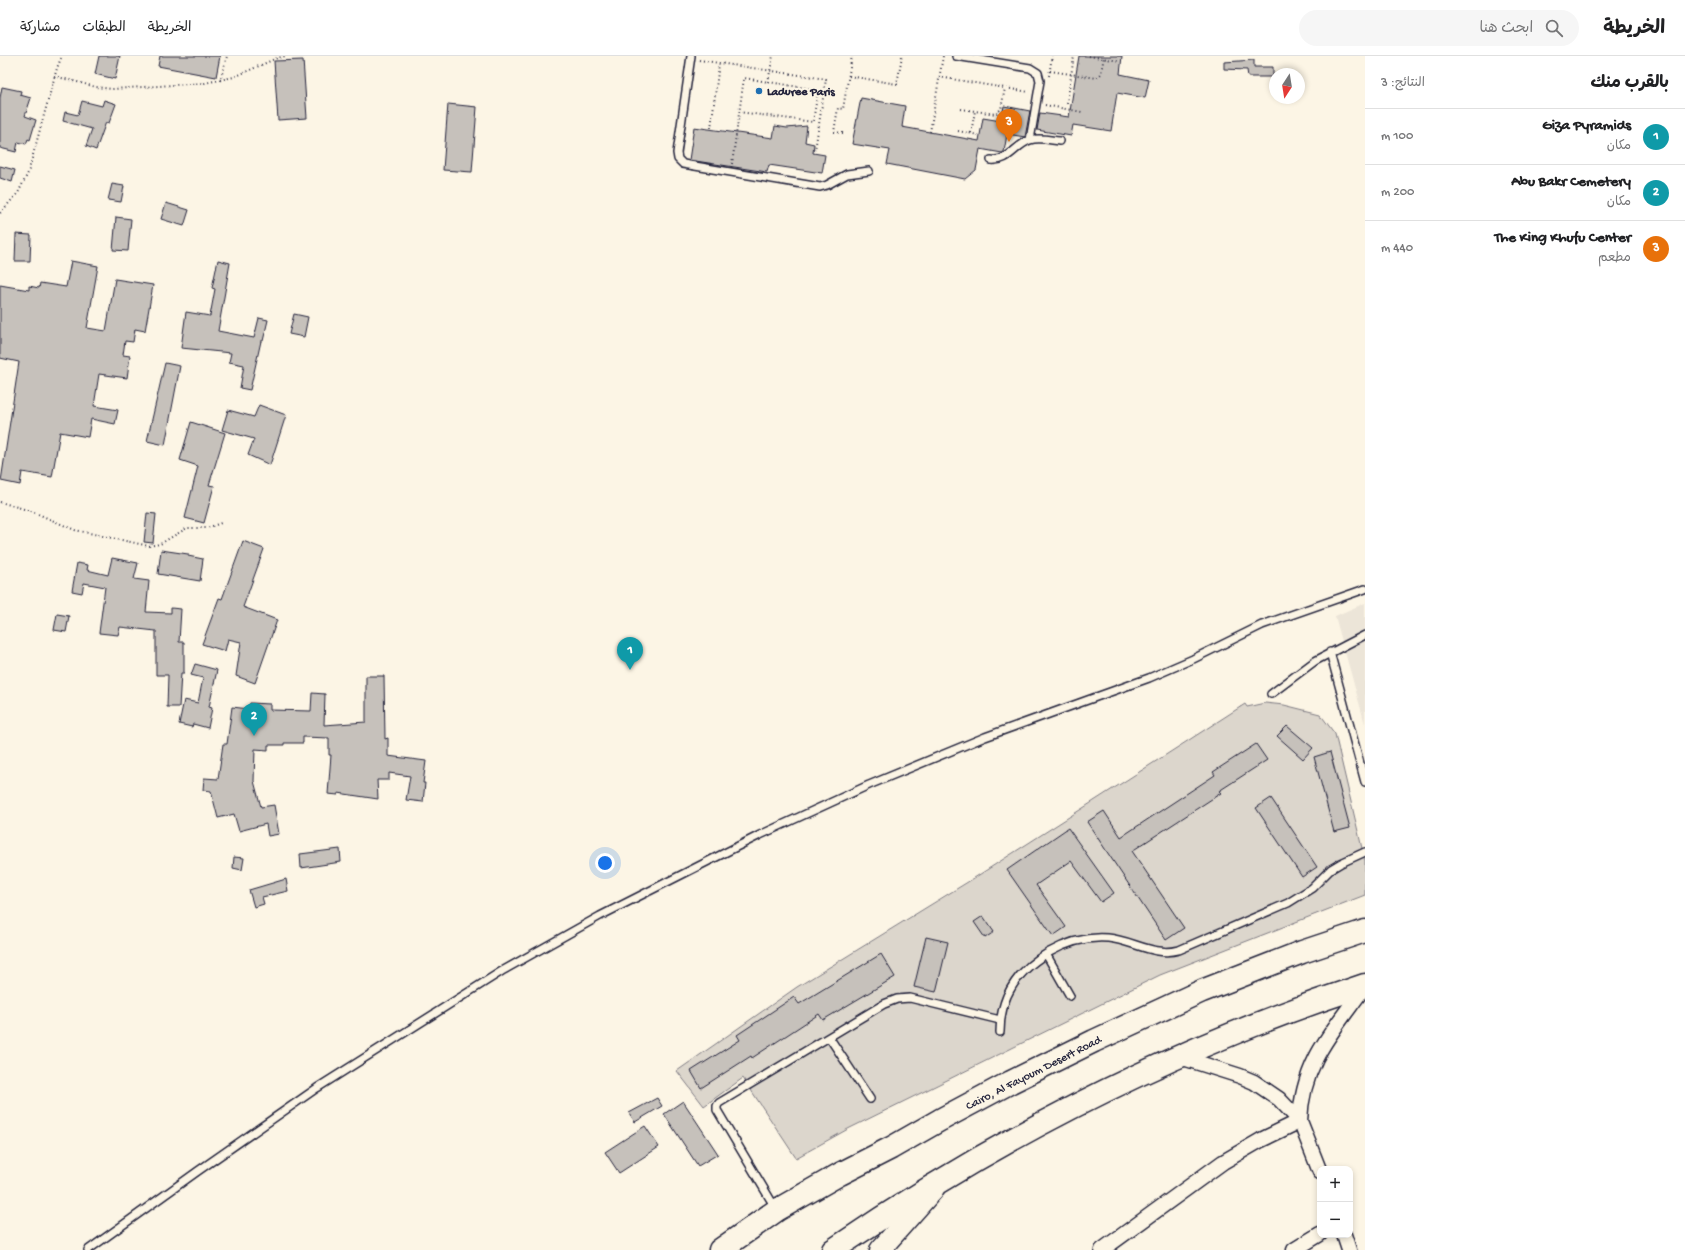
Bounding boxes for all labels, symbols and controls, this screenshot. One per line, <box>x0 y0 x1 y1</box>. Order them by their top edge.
search box <box>1299 10 1579 46</box>
icon: search <box>1543 17 1565 39</box>
text: الخريطة <box>1603 18 1665 41</box>
text: مشاركة <box>20 20 60 37</box>
text: الطبقات <box>82 20 126 37</box>
text: الخريطة <box>148 20 191 37</box>
text: ابحث هنا <box>1479 20 1533 38</box>
north arrow <box>1269 68 1305 104</box>
text: بالقرب منك <box>1590 74 1669 94</box>
text: النتائج: 3 <box>1381 76 1425 91</box>
marker: Laduree Paris <box>754 86 764 96</box>
place label: Laduree Paris <box>767 86 835 100</box>
pin: 3 <box>996 109 1022 142</box>
text: Giza Pyramids <box>1542 117 1631 135</box>
text: 100 m <box>1381 129 1413 144</box>
text: 1 <box>1653 129 1659 144</box>
text: مكان <box>1607 139 1631 154</box>
text: Abu Bakr Cemetery <box>1511 173 1631 191</box>
text: 200 m <box>1381 185 1414 200</box>
text: 2 <box>1653 185 1659 200</box>
text: مكان <box>1607 195 1631 210</box>
text: The King Khufu Center <box>1494 229 1631 247</box>
text: 440 m <box>1381 241 1413 256</box>
text: 3 <box>1653 241 1659 256</box>
text: مطعم <box>1598 251 1631 266</box>
pin: 1 <box>617 637 643 670</box>
pin: 2 <box>241 703 267 736</box>
your location <box>595 853 615 873</box>
street label: Cairo, Al Fayoum Desert Road <box>964 1033 1105 1114</box>
map controls <box>1317 1166 1353 1238</box>
button: + <box>1317 1166 1353 1202</box>
button: − <box>1317 1202 1353 1238</box>

